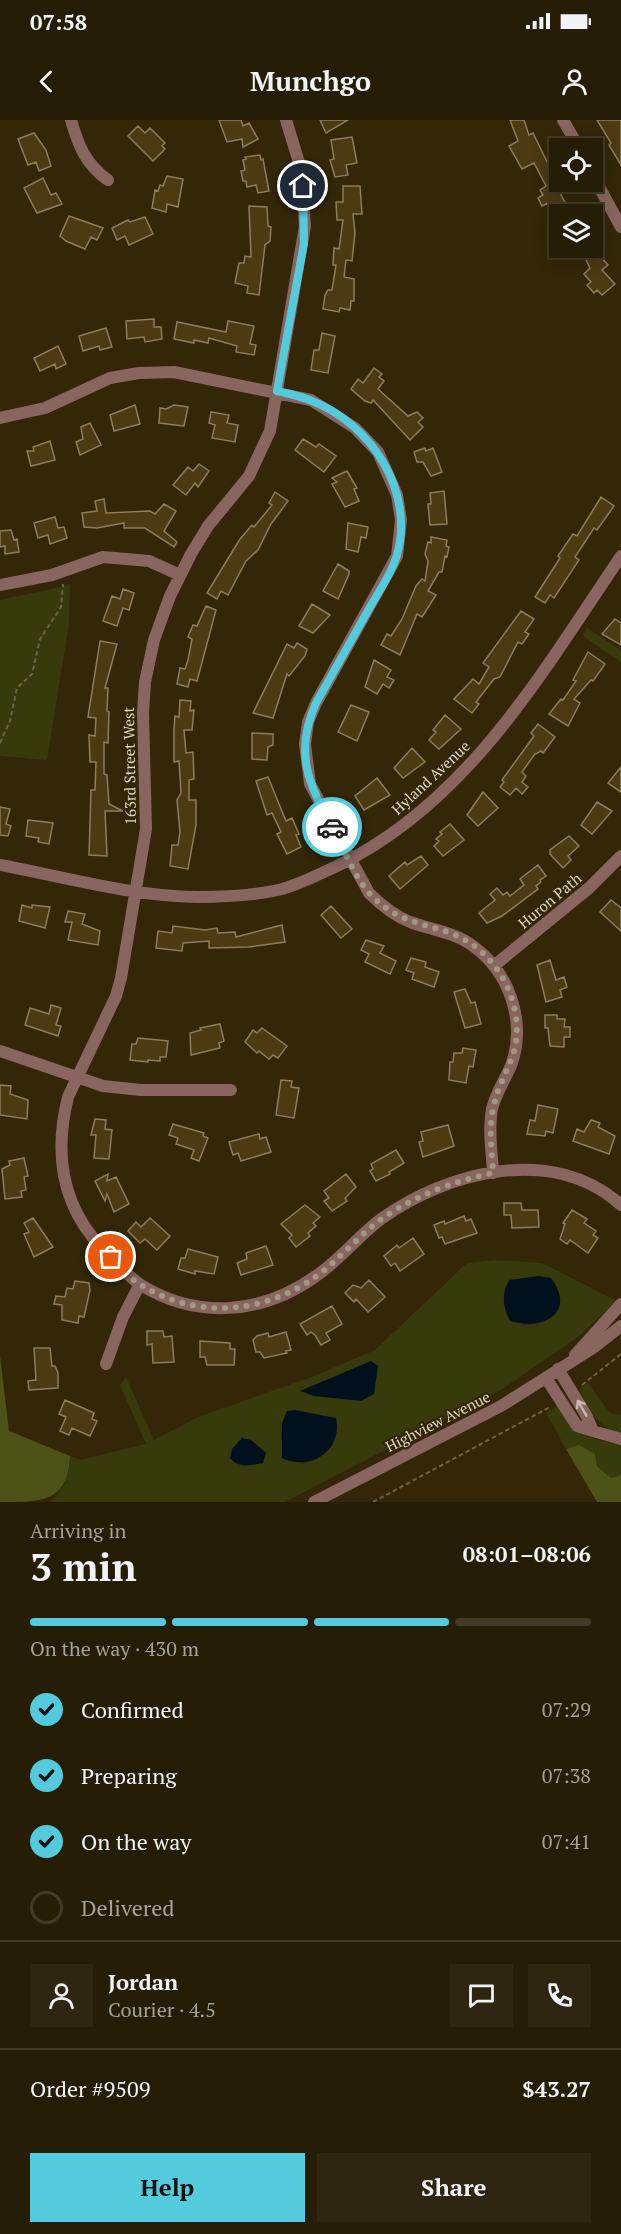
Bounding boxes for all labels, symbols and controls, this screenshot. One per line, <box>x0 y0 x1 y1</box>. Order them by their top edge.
text: 07:58 <box>30 7 87 36</box>
text: Munchgo <box>250 63 371 99</box>
icon: back <box>30 65 63 98</box>
icon: person <box>558 65 591 98</box>
map controls <box>549 138 603 258</box>
button: locate <box>549 138 603 192</box>
pin <box>277 160 328 211</box>
icon: home <box>286 169 319 202</box>
button: layers <box>549 204 603 258</box>
street label: 163rd Street West <box>118 706 140 825</box>
street label: Hyland Avenue <box>387 736 474 819</box>
courier <box>302 797 362 857</box>
icon: car <box>316 811 349 844</box>
street label: Huron Path <box>513 868 585 933</box>
pin <box>85 1231 136 1282</box>
icon: bag <box>94 1240 127 1273</box>
street label: Highview Avenue <box>382 1386 493 1456</box>
one-way arrow <box>576 1400 588 1417</box>
text: Arriving in <box>30 1517 126 1544</box>
text: 08:01–08:06 <box>463 1539 591 1568</box>
text: 3 min <box>30 1540 137 1592</box>
text: On the way · 430 m <box>30 1635 199 1662</box>
icon: check <box>30 1693 63 1726</box>
text: Confirmed <box>81 1695 184 1724</box>
text: 07:29 <box>542 1696 591 1723</box>
icon: check <box>30 1759 63 1792</box>
text: Preparing <box>81 1761 177 1790</box>
text: 07:38 <box>542 1762 591 1789</box>
icon: check <box>30 1825 63 1858</box>
text: On the way <box>81 1827 191 1856</box>
text: 07:41 <box>542 1828 591 1855</box>
text: Delivered <box>81 1893 174 1922</box>
button: person <box>30 1964 93 2027</box>
button: chat <box>450 1964 513 2027</box>
button: phone <box>528 1964 591 2027</box>
text: Jordan <box>108 1967 178 1996</box>
text: Courier · 4.5 <box>108 1996 216 2023</box>
text: Order #9509 <box>30 2074 150 2103</box>
text: $43.27 <box>522 2074 591 2103</box>
button: Help <box>30 2153 305 2222</box>
button: Share <box>317 2153 591 2222</box>

